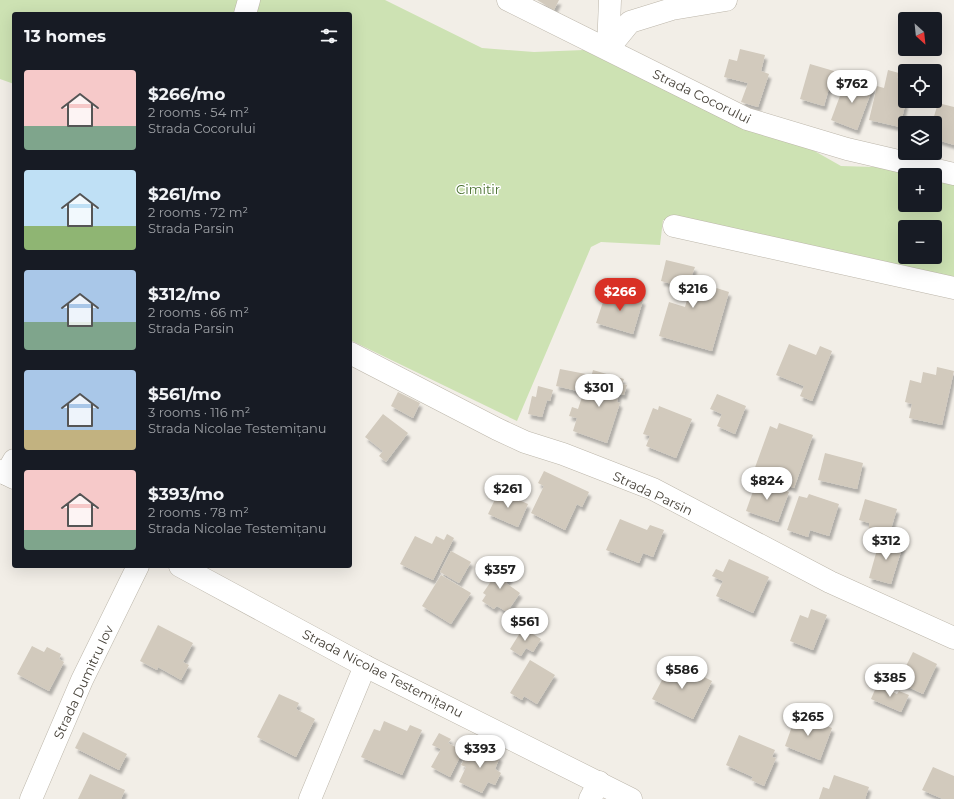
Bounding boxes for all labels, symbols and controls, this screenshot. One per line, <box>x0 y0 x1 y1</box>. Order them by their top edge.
north arrow <box>898 12 942 56</box>
map controls <box>898 12 942 264</box>
icon: filters <box>318 25 340 47</box>
text: 13 homes <box>24 26 106 46</box>
button: locate <box>898 64 942 108</box>
street label: Strada Cocorului <box>650 65 754 127</box>
pin: $762 <box>828 70 876 104</box>
text: $762 <box>836 75 868 91</box>
text: $266/mo <box>148 84 225 104</box>
icon: home <box>56 86 104 134</box>
text: 2 rooms · 54 m² <box>148 104 249 120</box>
button: layers <box>898 116 942 160</box>
text: Strada Cocorului <box>148 120 256 136</box>
button: + <box>898 168 942 212</box>
park label: Cimitir <box>456 181 500 197</box>
text: $261/mo <box>148 184 221 204</box>
icon: home <box>56 186 104 234</box>
text: 2 rooms · 72 m² <box>148 204 248 220</box>
text: Strada Parsin <box>148 220 234 236</box>
button: − <box>898 220 942 264</box>
pin: $216 <box>669 275 717 309</box>
pin: $266 <box>596 278 644 312</box>
text: $216 <box>678 280 708 296</box>
text: $266 <box>604 283 636 299</box>
text: $312/mo <box>148 284 220 304</box>
icon: home <box>56 286 104 334</box>
text: 2 rooms · 66 m² <box>148 304 249 320</box>
text: Strada Parsin <box>148 320 234 336</box>
pin: $301 <box>575 374 623 408</box>
text: $301 <box>584 379 614 395</box>
text: $561/mo <box>148 384 221 404</box>
icon: home <box>56 386 104 434</box>
text: 3 rooms · 116 m² <box>148 404 250 420</box>
text: Strada Nicolae Testemițanu <box>148 420 327 436</box>
pin: $824 <box>743 467 791 501</box>
street label: Strada Parsin <box>611 468 695 518</box>
text: $824 <box>750 472 784 488</box>
pin: $261 <box>484 475 532 509</box>
text: $261 <box>493 480 523 496</box>
text: $393/mo <box>148 484 224 504</box>
icon: home <box>56 486 104 534</box>
text: 2 rooms · 78 m² <box>148 504 249 520</box>
text: Strada Nicolae Testemițanu <box>148 520 327 536</box>
pin: $312 <box>862 527 910 561</box>
text: $312 <box>872 532 900 548</box>
pin: $357 <box>476 556 524 590</box>
text: $357 <box>484 561 516 577</box>
pin: $561 <box>501 608 549 642</box>
text: $561 <box>510 613 540 629</box>
street label: Strada Dumitru Iov <box>50 622 117 741</box>
street label: Strada Nicolae Testemițanu <box>299 625 466 722</box>
pin: $586 <box>658 656 706 690</box>
text: $586 <box>666 661 698 677</box>
pin: $385 <box>866 664 914 698</box>
text: $385 <box>874 669 906 685</box>
pin: $265 <box>784 703 832 737</box>
text: $265 <box>792 708 824 724</box>
pin: $393 <box>456 735 504 769</box>
text: $393 <box>464 740 496 756</box>

